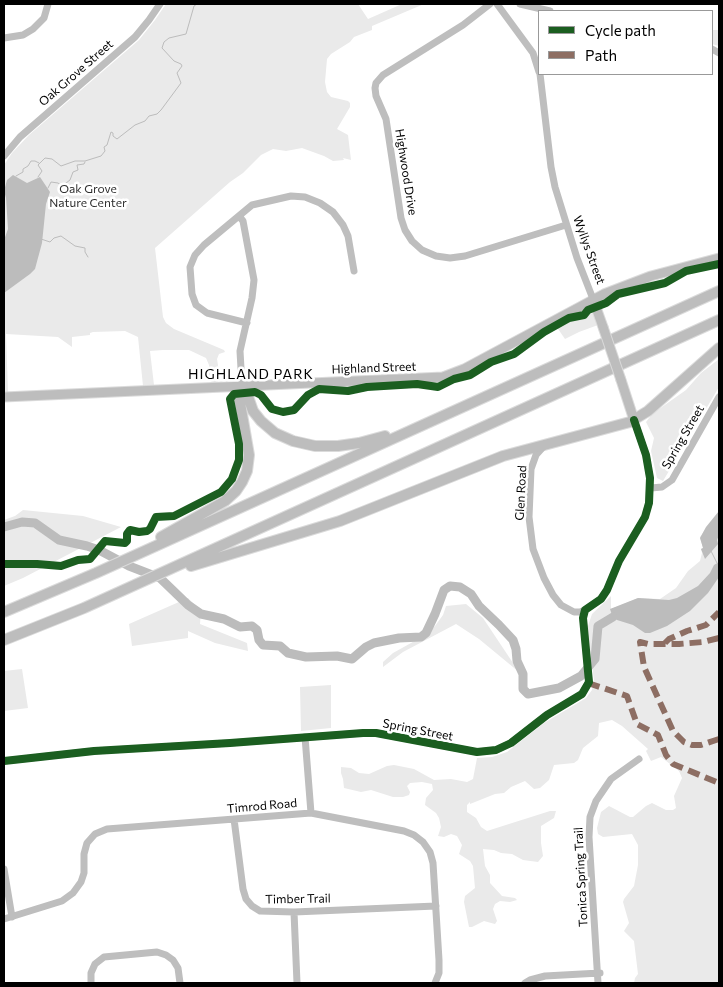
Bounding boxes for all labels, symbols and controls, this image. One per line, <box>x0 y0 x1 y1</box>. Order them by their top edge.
legend <box>538 10 713 75</box>
text: Cycle path <box>585 21 656 39</box>
street label: Oak Grove Street <box>36 37 116 109</box>
text: Path <box>585 46 617 64</box>
street label: Highwood Drive <box>392 128 420 216</box>
park label: Oak Grove Nature Center <box>49 182 127 210</box>
street label: Wyllys Street <box>570 214 608 286</box>
street label: Highland Street <box>331 359 417 377</box>
district label: HIGHLAND PARK <box>186 366 316 382</box>
street label: Spring Street <box>659 402 707 472</box>
street label: Glen Road <box>512 465 530 521</box>
street label: Spring Street <box>381 716 455 744</box>
street label: Timrod Road <box>226 796 298 816</box>
street label: Tonica Spring Trail <box>571 827 591 927</box>
street label: Timber Trail <box>265 891 331 907</box>

